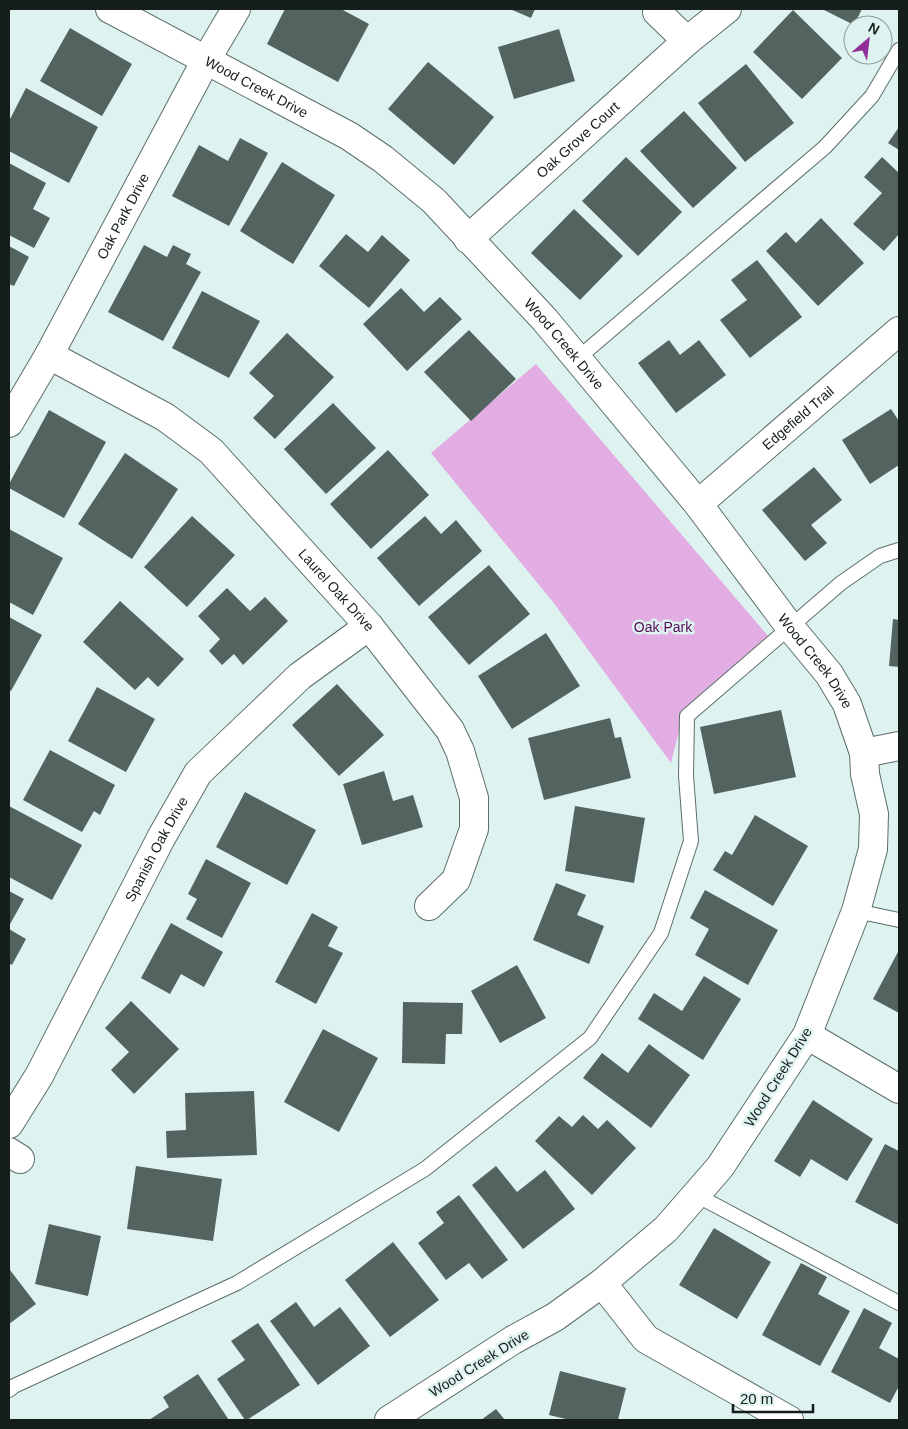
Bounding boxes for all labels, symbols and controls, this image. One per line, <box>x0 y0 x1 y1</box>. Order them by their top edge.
north arrow <box>843 15 893 65</box>
text: N <box>866 19 882 38</box>
street label: Wood Creek Drive <box>202 53 311 121</box>
street label: Oak Grove Court <box>533 98 623 181</box>
street label: Oak Park Drive <box>93 170 152 262</box>
street label: Wood Creek Drive <box>521 295 607 393</box>
street label: Edgefield Trail <box>759 383 837 453</box>
street label: Laurel Oak Drive <box>295 546 378 634</box>
street label: Wood Creek Drive <box>775 611 856 711</box>
park label: Oak Park <box>634 619 693 635</box>
street label: Spanish Oak Drive <box>122 794 191 904</box>
street label: Wood Creek Drive <box>741 1024 815 1130</box>
street label: Wood Creek Drive <box>426 1326 532 1400</box>
scale bar <box>733 1382 813 1414</box>
text: 20 m <box>740 1390 773 1407</box>

